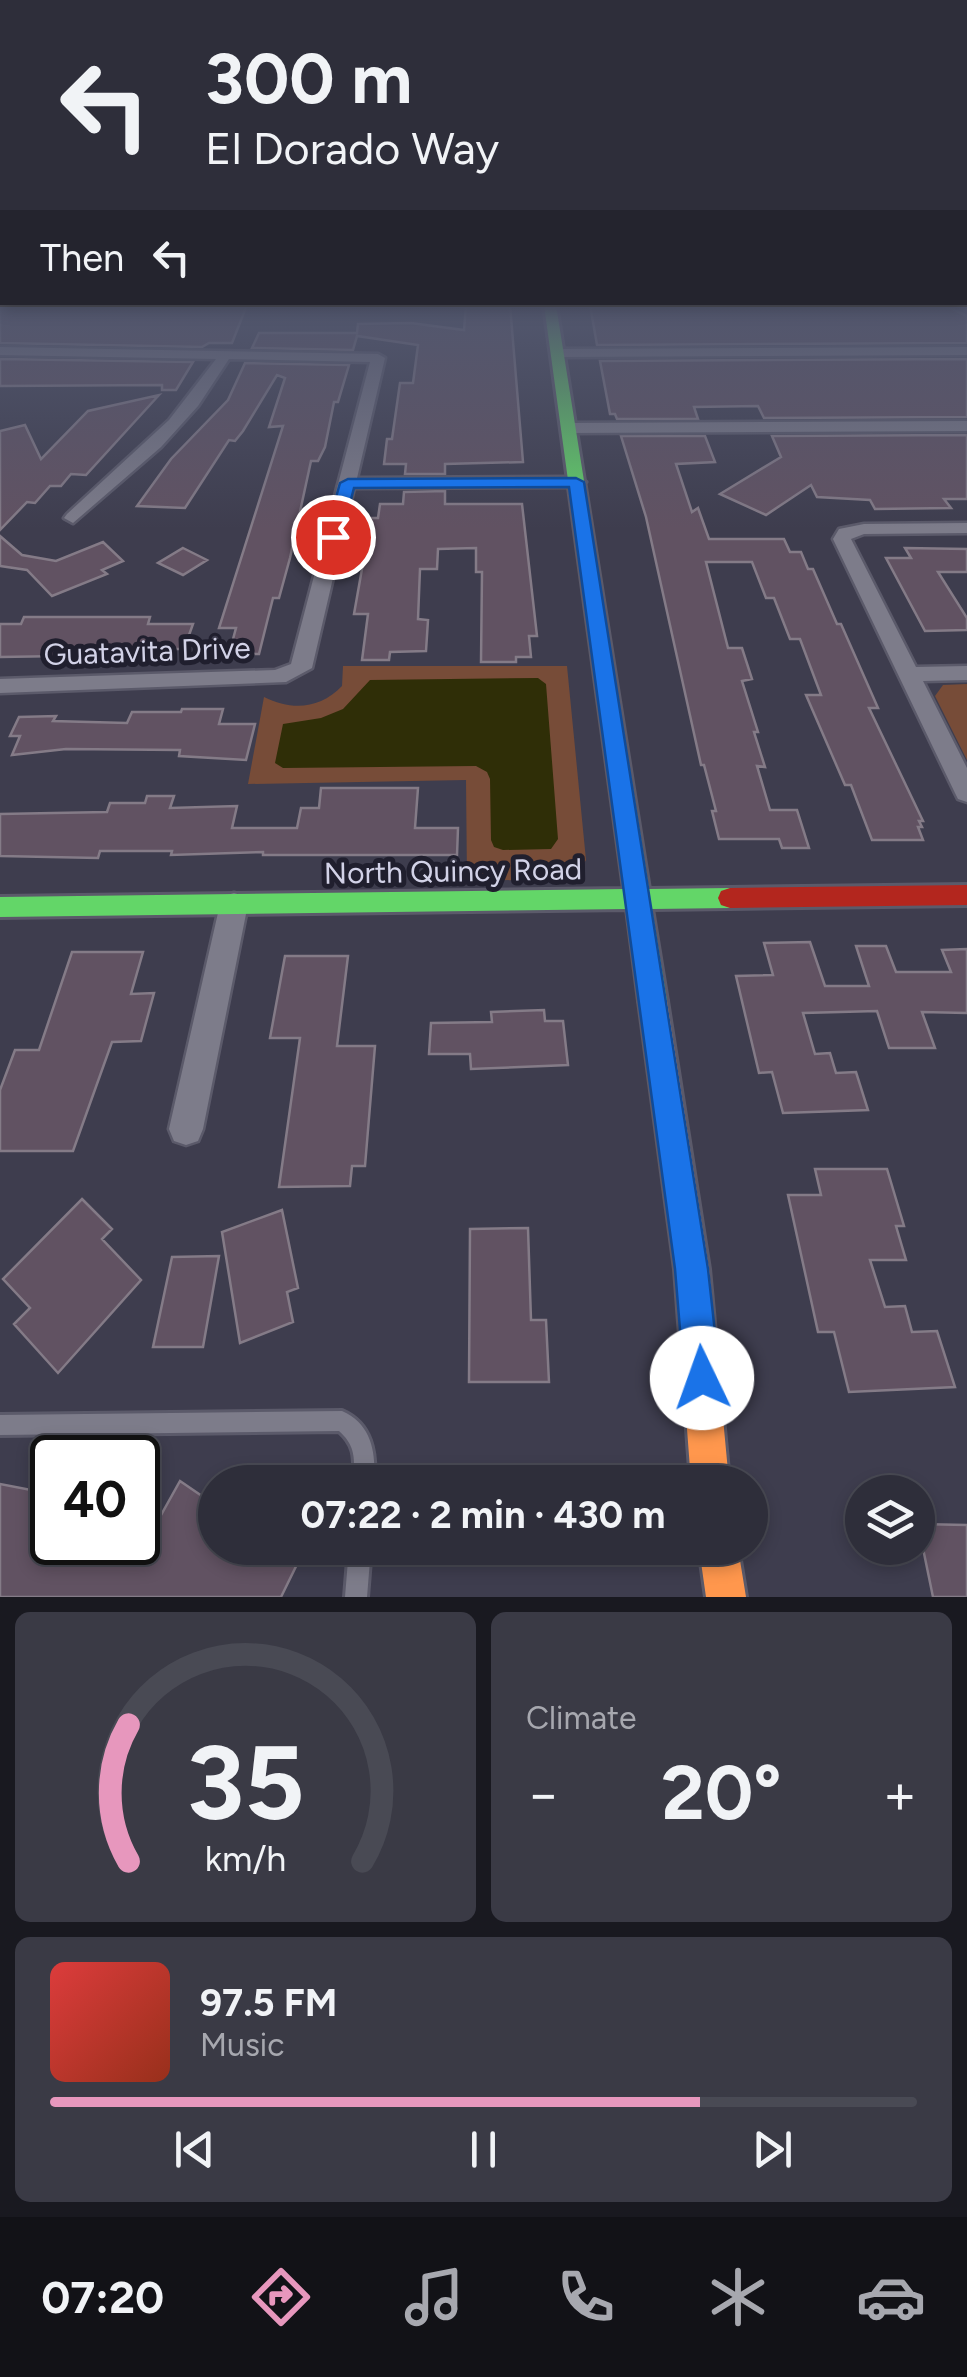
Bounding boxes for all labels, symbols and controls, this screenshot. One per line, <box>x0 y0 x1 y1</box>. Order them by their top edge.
text: 300 m <box>205 36 412 121</box>
icon: left <box>40 40 170 170</box>
text: El Dorado Way <box>205 121 499 175</box>
icon: left <box>144 230 199 285</box>
text: Then <box>40 235 124 281</box>
pin <box>291 495 376 580</box>
icon: arrive <box>306 510 361 565</box>
street label: Guatavita Drive <box>43 629 251 673</box>
street label: North Quincy Road <box>324 850 582 892</box>
position arrow <box>650 1326 754 1430</box>
speed limit sign: 40 <box>30 1435 160 1565</box>
map controls <box>845 1475 935 1565</box>
button: layers <box>845 1475 935 1565</box>
text: 07:22 · 2 min · 430 m <box>301 1492 665 1538</box>
text: Climate <box>526 1699 637 1737</box>
text: 35 <box>186 1720 305 1845</box>
text: 20° <box>661 1748 782 1838</box>
text: − <box>526 1761 560 1827</box>
text: + <box>883 1761 917 1827</box>
text: km/h <box>205 1837 286 1880</box>
text: 97.5 FM <box>200 1980 337 2026</box>
text: Music <box>200 2026 285 2064</box>
icon: previous <box>167 2122 222 2177</box>
icon: pause <box>456 2122 511 2177</box>
icon: next <box>745 2122 800 2177</box>
icon: directions <box>246 2262 316 2332</box>
icon: music <box>399 2262 469 2332</box>
icon: phone <box>551 2262 621 2332</box>
icon: climate <box>703 2262 773 2332</box>
icon: car <box>856 2262 926 2332</box>
text: 07:20 <box>41 2270 164 2324</box>

